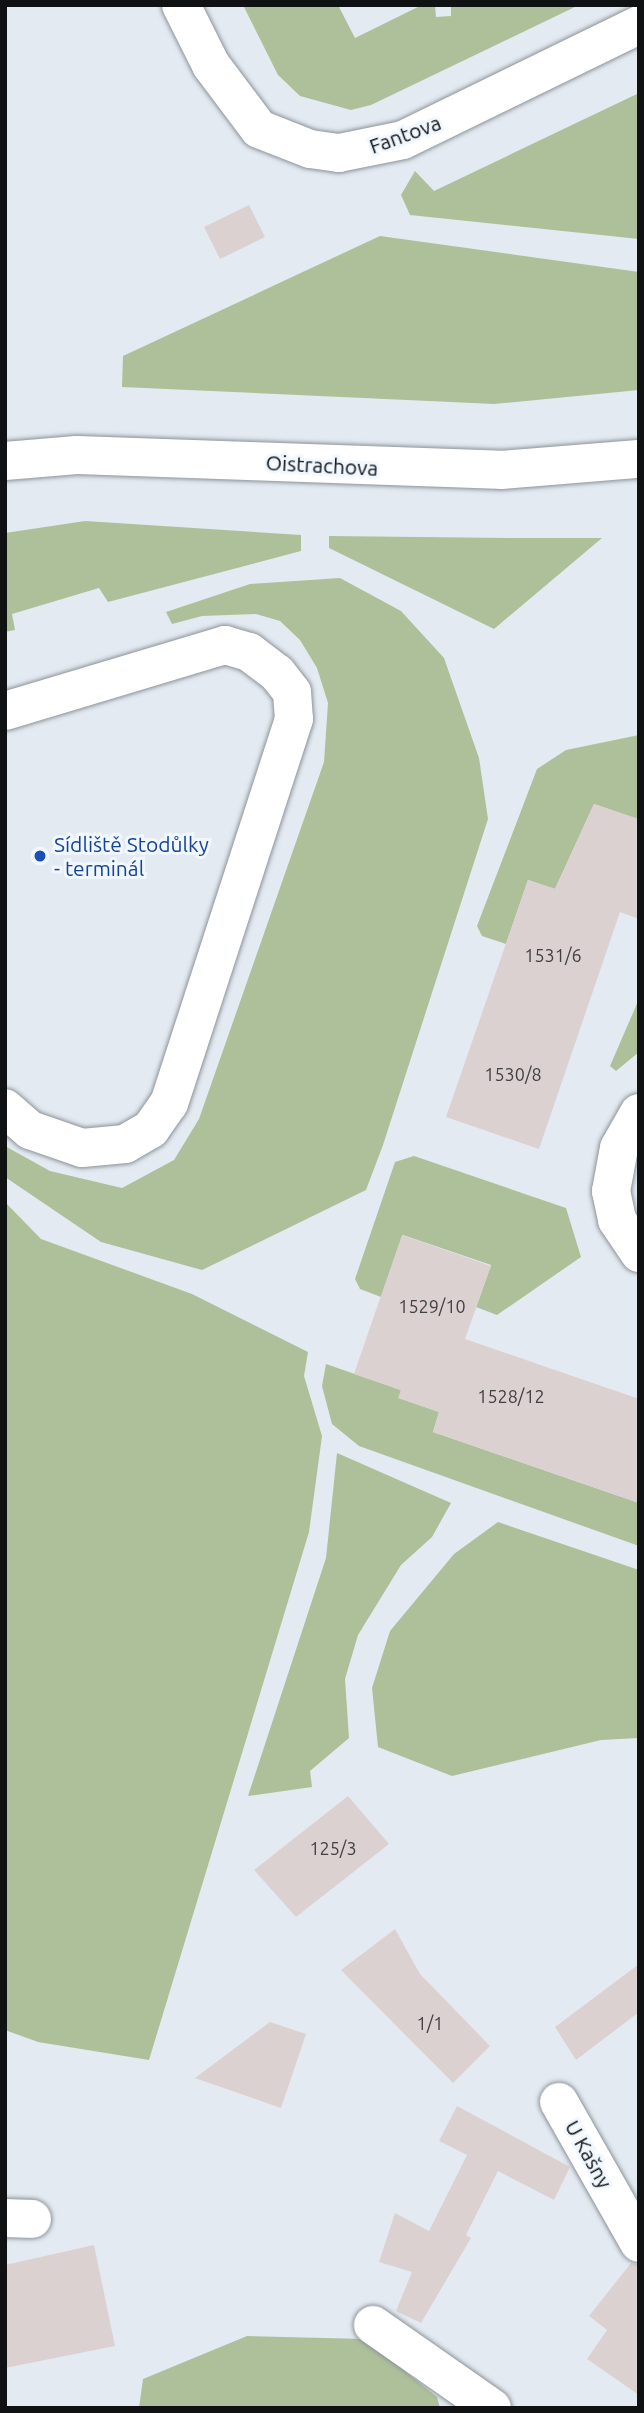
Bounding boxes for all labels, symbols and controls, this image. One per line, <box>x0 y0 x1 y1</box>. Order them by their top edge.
street label: Fantova <box>366 109 444 159</box>
street label: Oistrachova <box>265 449 379 481</box>
place label: Sídliště Stodůlky - terminál <box>54 831 209 881</box>
marker: Sídliště Stodůlky - terminál <box>32 848 48 864</box>
house number: 1531/6 <box>524 944 582 966</box>
house number: 1530/8 <box>484 1063 542 1085</box>
house number: 1529/10 <box>398 1295 466 1317</box>
house number: 1528/12 <box>477 1385 545 1407</box>
house number: 125/3 <box>309 1837 357 1859</box>
house number: 1/1 <box>417 2012 443 2034</box>
street label: U Kašny <box>560 2116 618 2192</box>

